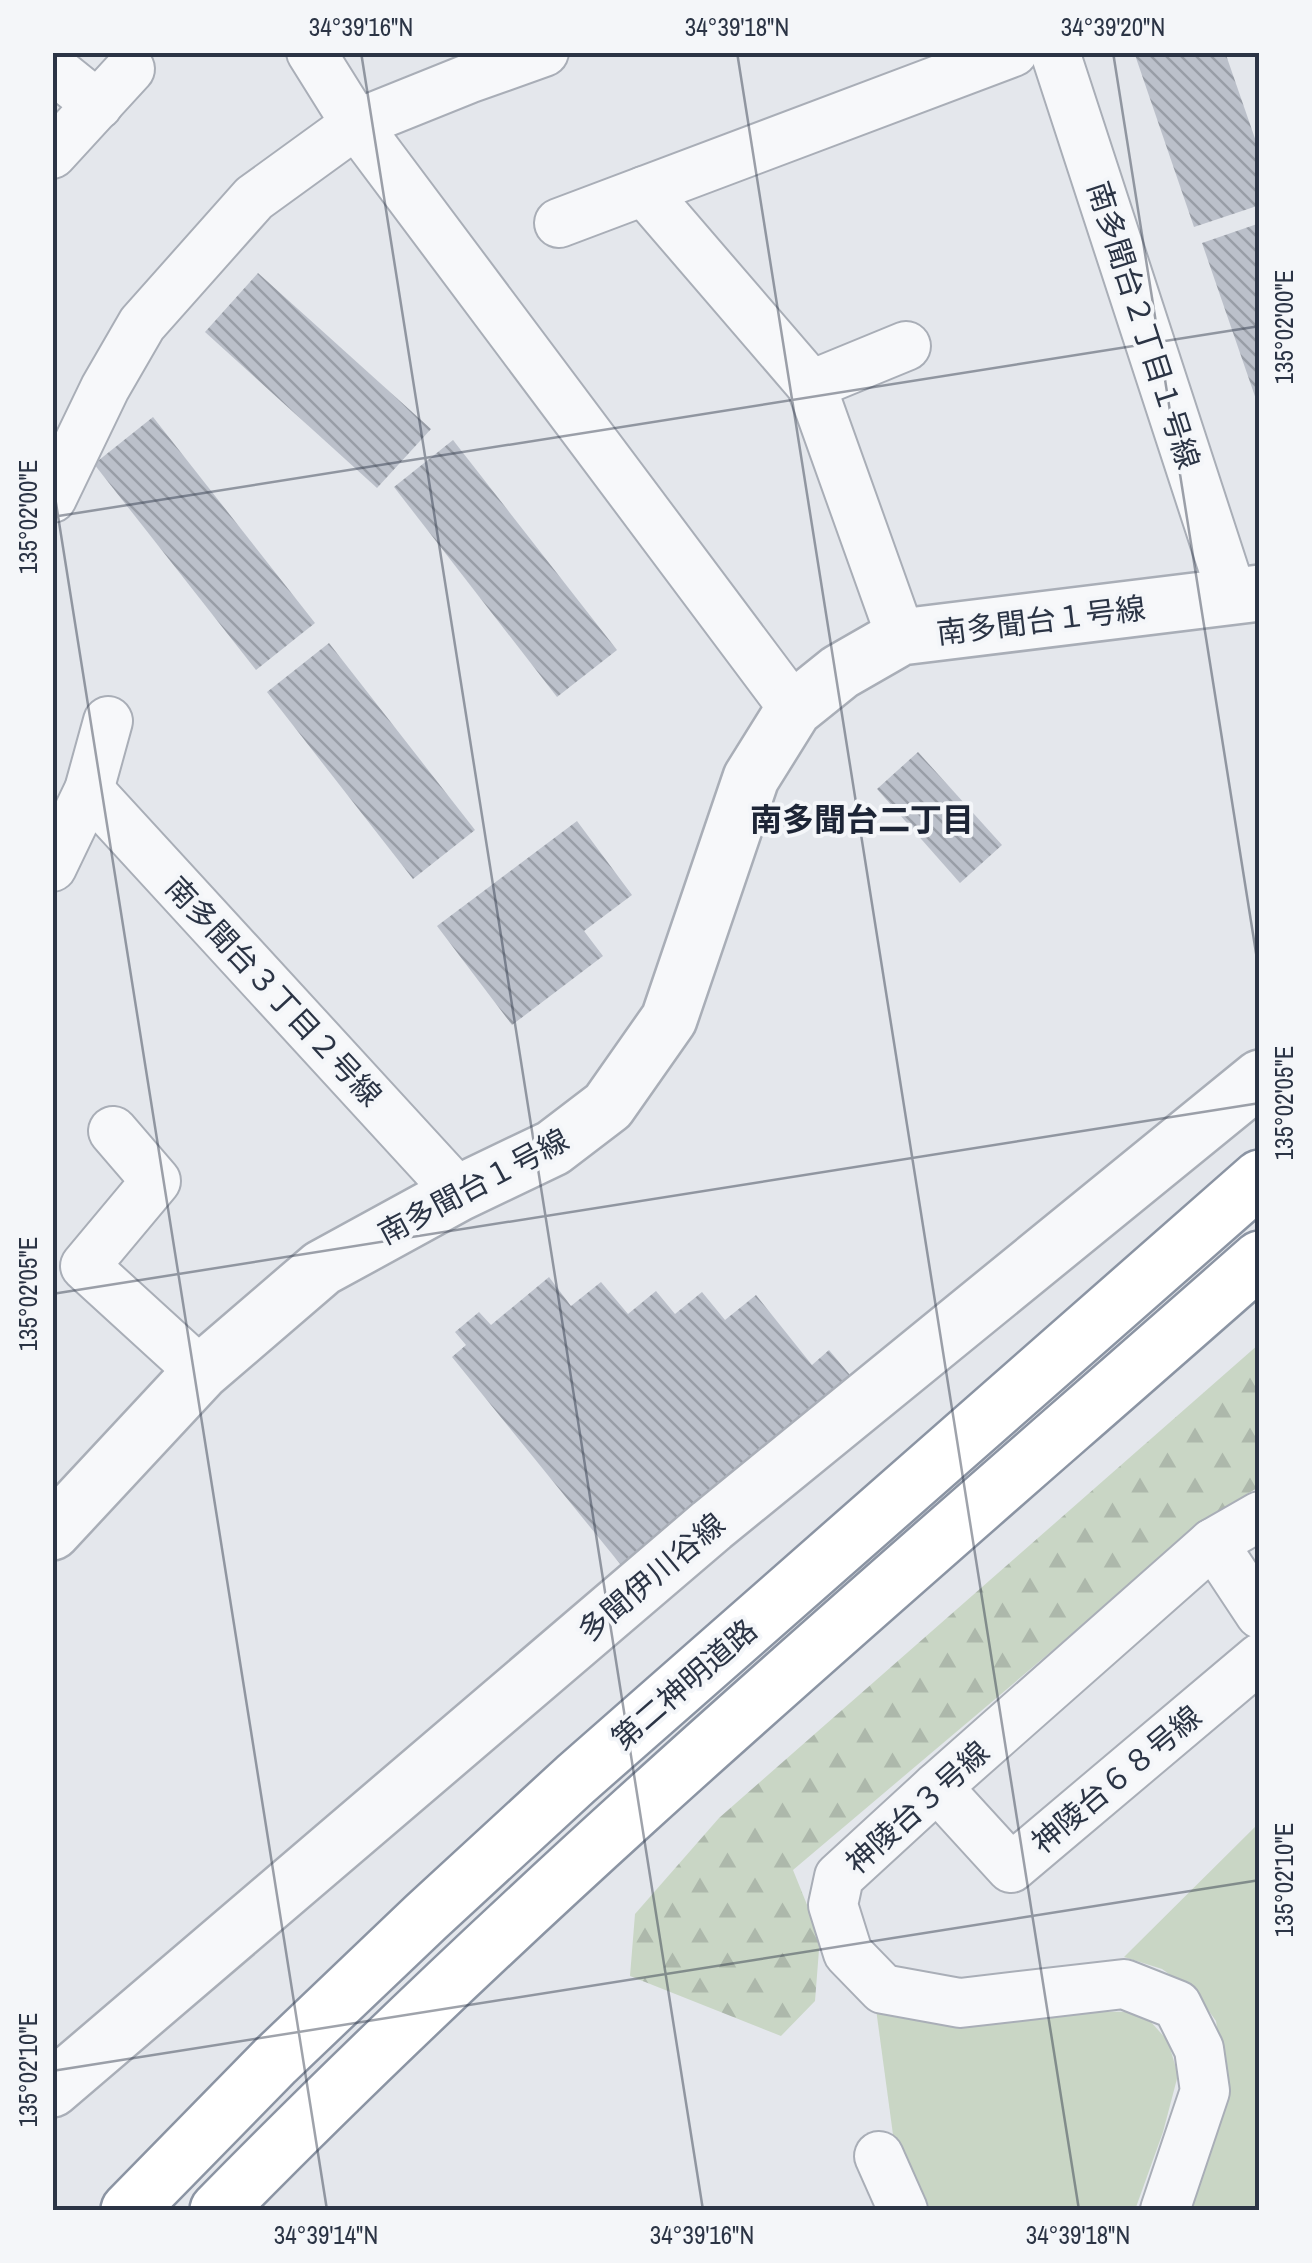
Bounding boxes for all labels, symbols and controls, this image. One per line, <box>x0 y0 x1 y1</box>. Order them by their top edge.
text: 34°39'16"N <box>309 10 413 44</box>
text: 34°39'18"N <box>685 10 789 44</box>
text: 34°39'20"N <box>1061 10 1165 44</box>
street label: 南多聞台２丁目１号線 <box>1079 176 1209 474</box>
text: 135°02'00"E <box>1267 270 1301 384</box>
text: 135°02'00"E <box>11 460 45 574</box>
street label: 南多聞台１号線 <box>934 587 1148 653</box>
district label: 南多聞台二丁目 <box>750 798 974 841</box>
street label: 南多聞台３丁目２号線 <box>157 868 391 1114</box>
text: 135°02'05"E <box>1267 1046 1301 1160</box>
street label: 南多聞台１号線 <box>371 1119 575 1253</box>
text: 135°02'05"E <box>11 1237 45 1351</box>
street label: 多聞伊川谷線 <box>569 1504 733 1650</box>
street label: 第二神明道路 <box>603 1610 765 1758</box>
street label: 神陵台６８号線 <box>1023 1696 1209 1862</box>
street label: 神陵台３号線 <box>837 1732 997 1882</box>
text: 135°02'10"E <box>1267 1823 1301 1937</box>
text: 135°02'10"E <box>11 2013 45 2127</box>
text: 34°39'14"N <box>274 2218 378 2252</box>
text: 34°39'16"N <box>650 2218 754 2252</box>
text: 34°39'18"N <box>1026 2218 1130 2252</box>

